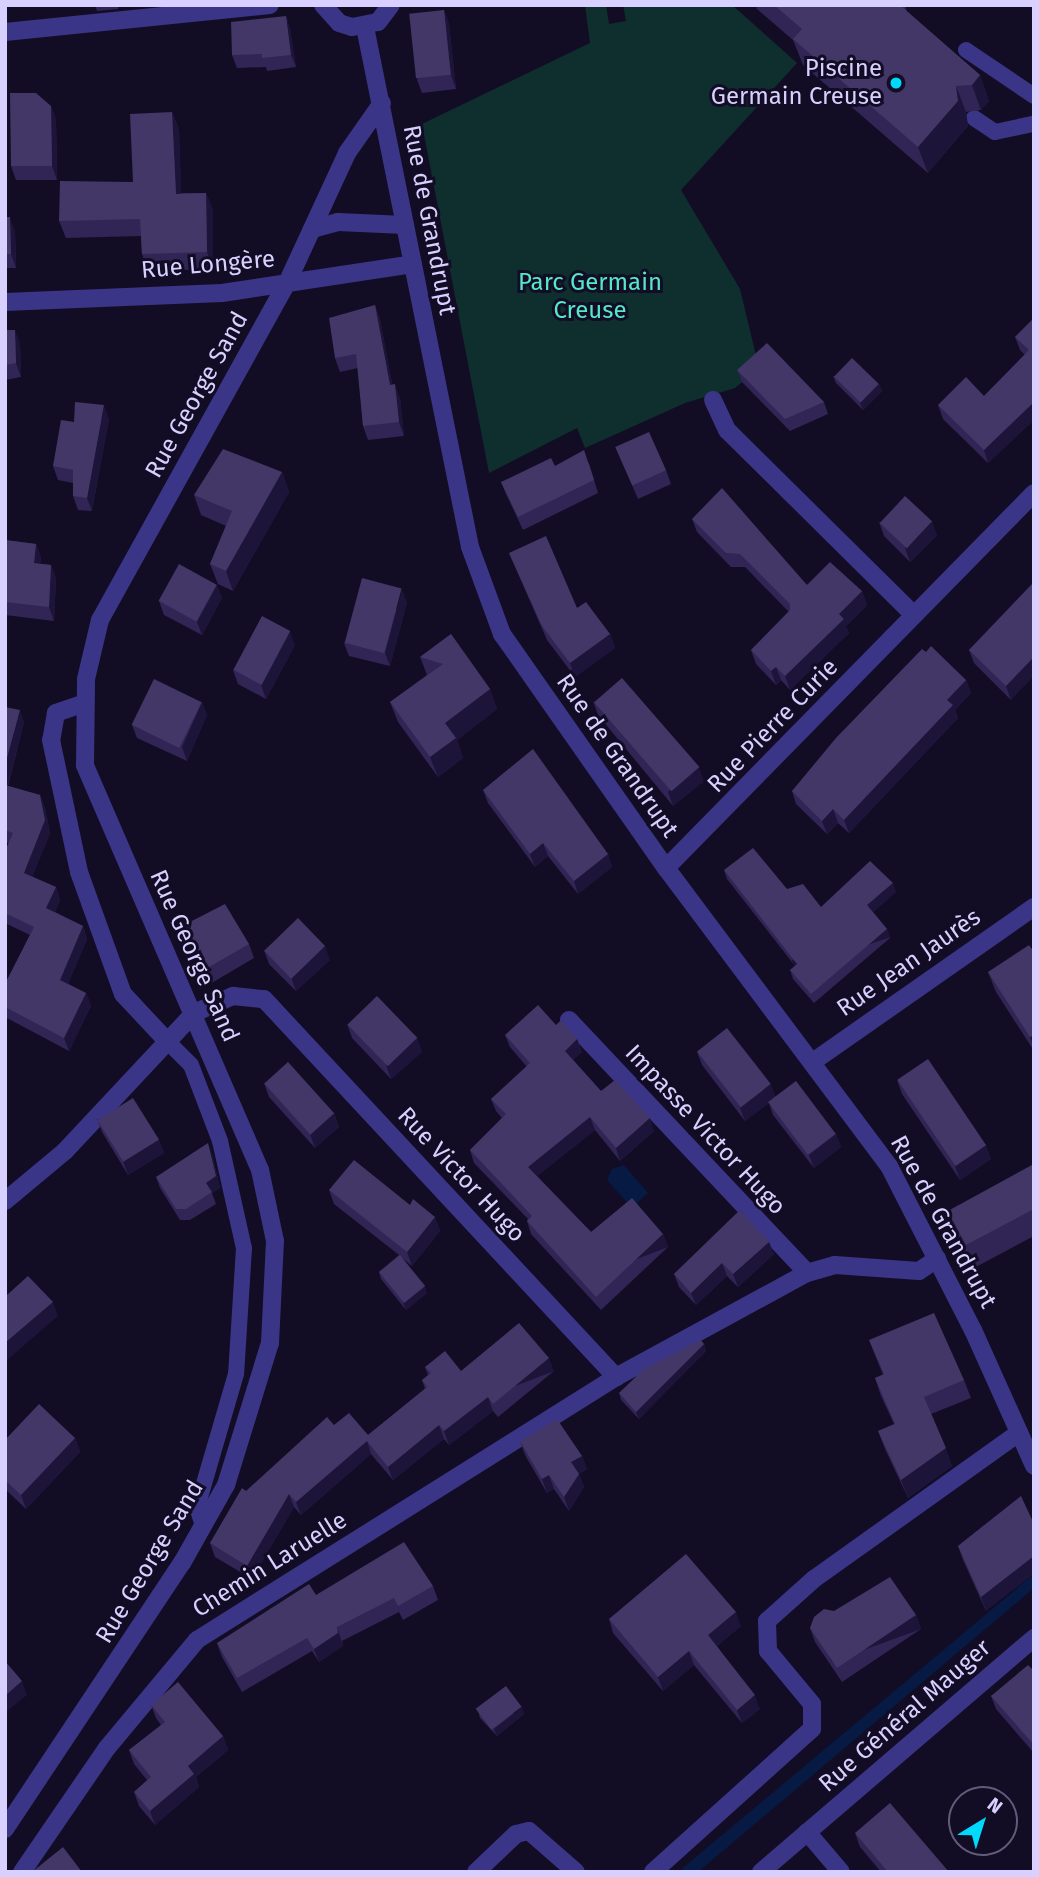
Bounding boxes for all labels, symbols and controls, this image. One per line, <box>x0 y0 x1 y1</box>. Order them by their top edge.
place label: Piscine Germain Creuse <box>711 55 882 111</box>
marker: Piscine Germain Creuse <box>888 75 904 91</box>
street label: Rue de Grandrupt <box>396 123 462 317</box>
street label: Rue Longère <box>140 245 276 285</box>
park label: Parc Germain Creuse <box>518 269 662 325</box>
street label: Rue George Sand <box>140 307 254 483</box>
street label: Rue Pierre Curie <box>702 653 844 799</box>
street label: Rue de Grandrupt <box>550 669 684 843</box>
street label: Rue George Sand <box>143 866 245 1046</box>
street label: Rue Jean Jaurès <box>832 903 986 1023</box>
street label: Impasse Victor Hugo <box>619 1039 791 1221</box>
street label: Rue Victor Hugo <box>391 1102 531 1248</box>
street label: Rue de Grandrupt <box>884 1131 1002 1313</box>
street label: Rue George Sand <box>90 1475 210 1649</box>
street label: Chemin Laruelle <box>188 1506 352 1624</box>
street label: Rue Général Mauger <box>813 1634 997 1798</box>
north arrow <box>948 1786 1018 1856</box>
text: N <box>983 1793 1007 1819</box>

